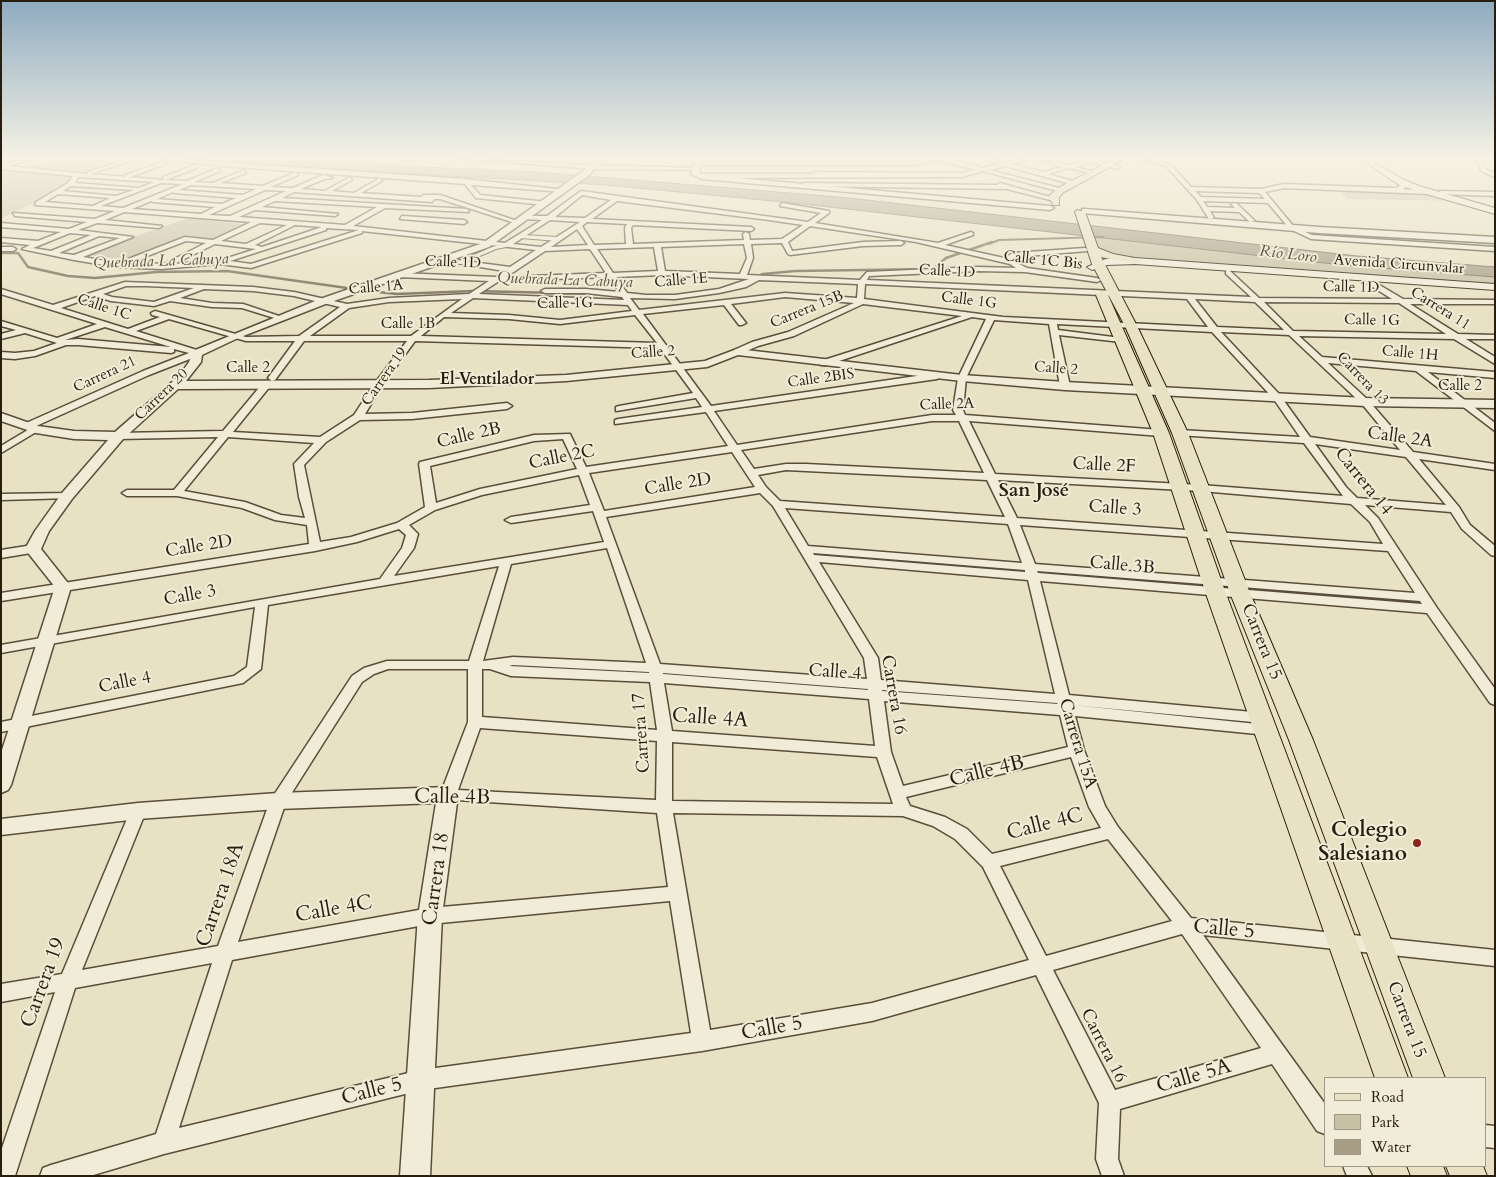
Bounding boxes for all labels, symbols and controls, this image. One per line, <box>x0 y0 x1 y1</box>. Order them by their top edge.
water label: Río Loro <box>1258 242 1318 268</box>
street label: Calle 1C Bis <box>1003 248 1083 274</box>
water label: Quebrada La Cabuya <box>93 250 229 274</box>
street label: Avenida Circunvalar <box>1333 251 1465 279</box>
street label: Calle 1D <box>425 253 481 273</box>
street label: Calle 1D <box>918 262 976 282</box>
water label: Quebrada La Cabuya <box>497 269 633 293</box>
street label: Calle 1E <box>654 270 708 292</box>
street label: Calle 1A <box>348 277 404 299</box>
street label: Calle 1D <box>1323 279 1379 297</box>
street label: Carrera 11 <box>1407 284 1473 334</box>
street label: Carrera 15B <box>768 287 846 333</box>
street label: Calle 1G <box>940 289 998 313</box>
street label: Calle 1C <box>75 291 133 325</box>
street label: Calle 1G <box>537 295 593 313</box>
street label: Calle 1G <box>1344 312 1400 330</box>
street label: Calle 1B <box>381 316 435 334</box>
street label: Calle 2 <box>630 342 676 364</box>
street label: Calle 1H <box>1381 343 1439 365</box>
street label: Carrera 19 <box>358 344 412 410</box>
street label: Carrera 13 <box>1332 349 1392 409</box>
street label: Carrera 21 <box>71 353 139 397</box>
street label: Calle 2 <box>1033 358 1079 380</box>
street label: Calle 2 <box>226 360 270 378</box>
street label: Carrera 20 <box>132 365 192 425</box>
street label: Calle 2BIS <box>787 365 855 393</box>
district label: El Ventilador <box>440 370 534 390</box>
street label: Calle 2 <box>1438 378 1482 396</box>
street label: Calle 2A <box>919 395 975 415</box>
street label: Calle 2B <box>435 418 503 454</box>
street label: Calle 2A <box>1366 423 1434 453</box>
street label: Calle 2C <box>527 441 597 475</box>
street label: Carrera 14 <box>1329 444 1397 520</box>
street label: Calle 2F <box>1072 454 1136 478</box>
street label: Calle 2D <box>643 469 713 501</box>
district label: San José <box>999 481 1069 503</box>
street label: Calle 3 <box>1088 496 1142 522</box>
street label: Calle 2D <box>164 531 234 563</box>
street label: Calle 3B <box>1089 552 1155 580</box>
street label: Calle 3 <box>162 581 218 611</box>
street label: Carrera 15 <box>1236 601 1286 683</box>
street label: Carrera 16 <box>875 654 911 736</box>
street label: Calle 4 <box>808 660 862 686</box>
street label: Calle 4 <box>97 667 153 699</box>
street label: Carrera 17 <box>628 692 656 774</box>
street label: Carrera 15A <box>1053 696 1101 792</box>
street label: Calle 4A <box>671 704 749 734</box>
street label: Calle 4B <box>947 751 1027 793</box>
street label: Calle 4B <box>414 785 490 811</box>
street label: Calle 4C <box>1004 803 1086 847</box>
place label: Colegio Salesiano <box>1318 818 1407 868</box>
street label: Carrera 18 <box>418 831 456 927</box>
marker: Colegio Salesiano <box>1411 837 1423 849</box>
street label: Carrera 18A <box>191 839 251 951</box>
street label: Calle 4C <box>293 891 375 929</box>
street label: Calle 5 <box>1192 915 1256 945</box>
street label: Carrera 19 <box>16 935 72 1031</box>
street label: Carrera 15 <box>1381 979 1431 1061</box>
street label: Carrera 16 <box>1075 1005 1131 1087</box>
street label: Calle 5 <box>739 1011 805 1047</box>
street label: Calle 5A <box>1154 1054 1234 1100</box>
street label: Calle 5 <box>339 1072 405 1112</box>
legend <box>1324 1077 1486 1167</box>
text: Road <box>1371 1087 1404 1107</box>
text: Park <box>1371 1112 1400 1132</box>
text: Water <box>1371 1137 1411 1157</box>

